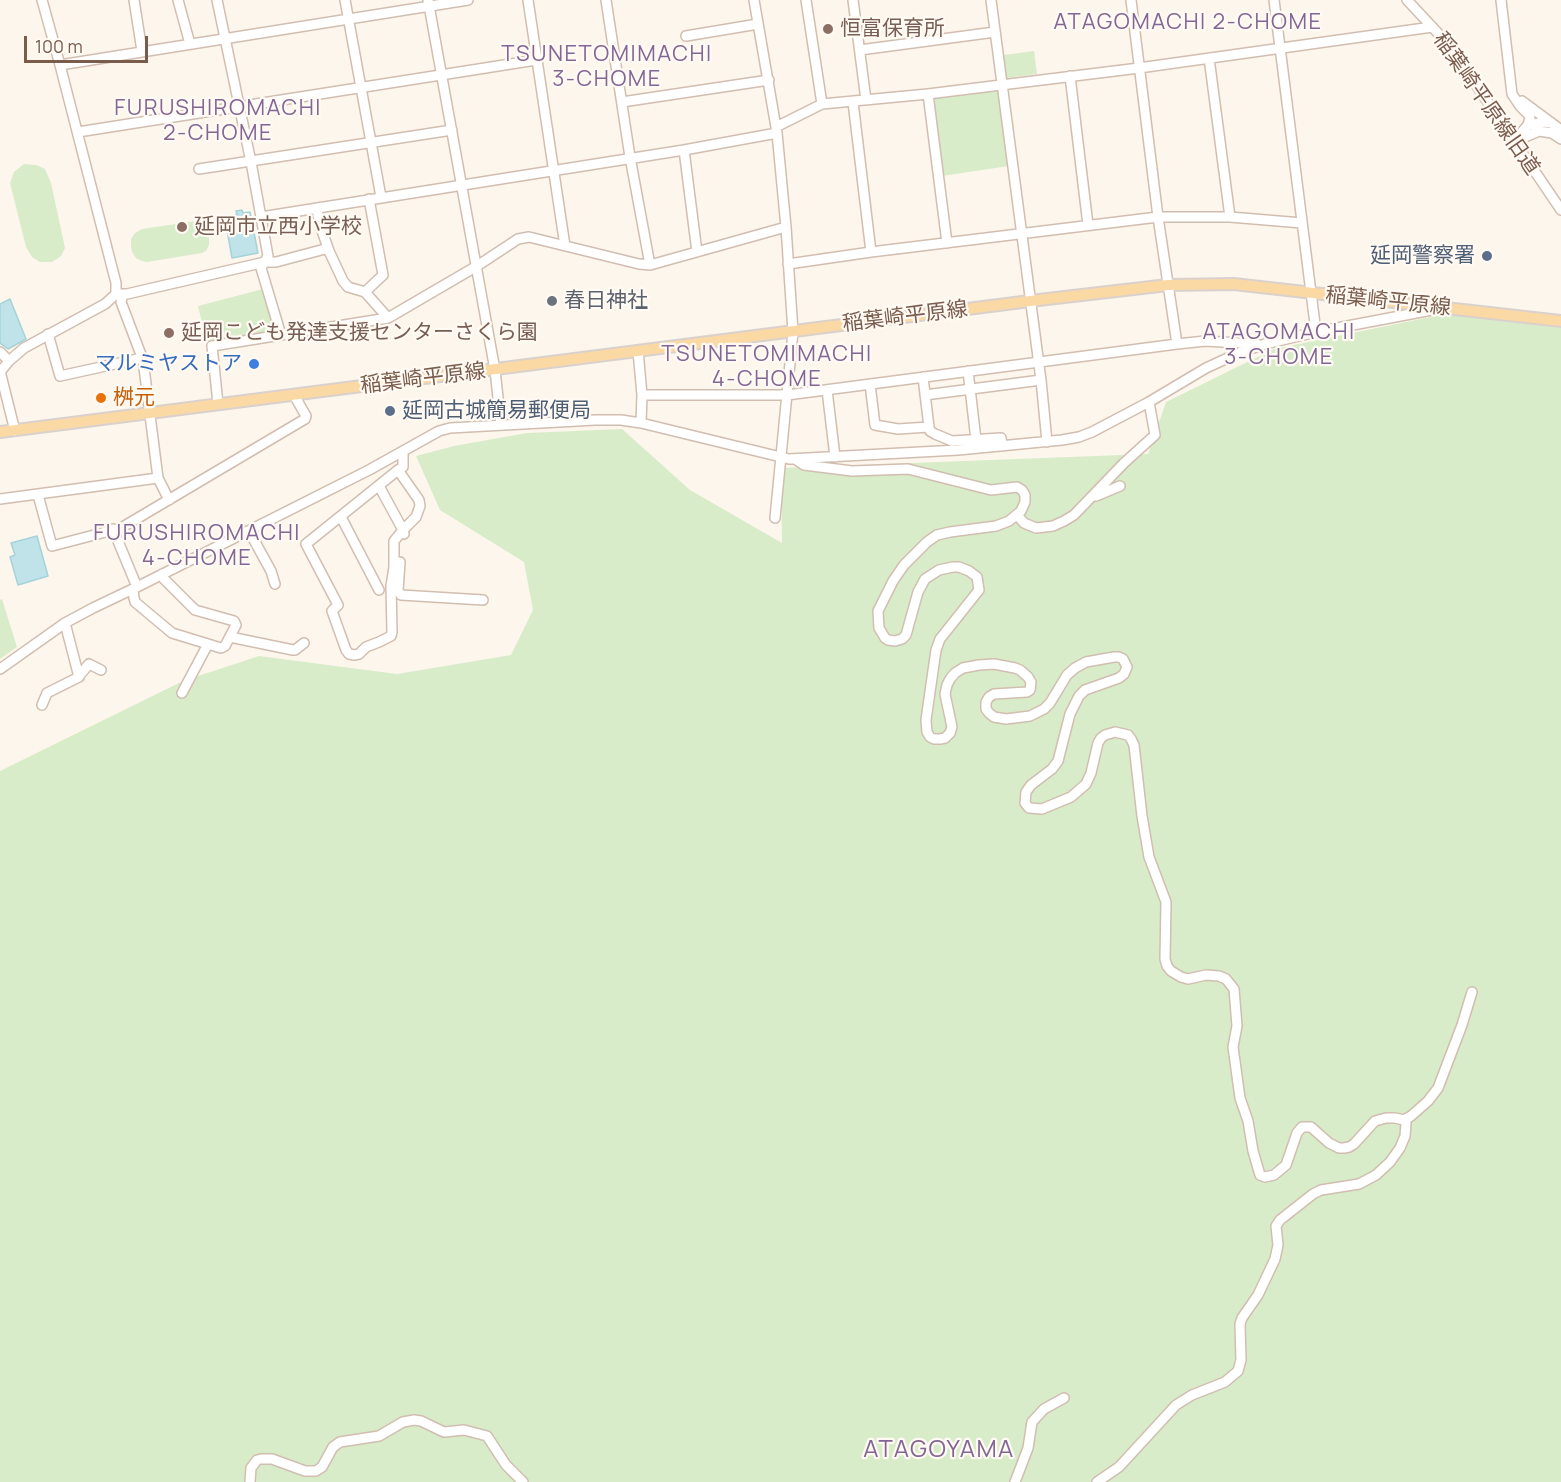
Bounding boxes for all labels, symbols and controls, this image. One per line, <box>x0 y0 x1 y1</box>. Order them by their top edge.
district label: ATAGOMACHI 2-CHOME <box>1053 10 1323 36</box>
place label: 恒富保育所 <box>840 16 945 42</box>
marker: 恒富保育所 <box>821 22 835 36</box>
scale bar <box>27 24 152 62</box>
street label: 稲葉崎平原線旧道 <box>1427 28 1545 180</box>
text: 100 m <box>35 34 83 58</box>
district label: TSUNETOMIMACHI 3-CHOME <box>501 42 713 94</box>
district label: FURUSHIROMACHI 2-CHOME <box>114 96 322 148</box>
place label: 延岡市立西小学校 <box>194 214 362 240</box>
marker: 延岡市立西小学校 <box>175 220 189 234</box>
place label: 延岡警察署 <box>1370 243 1475 269</box>
marker: 延岡警察署 <box>1480 249 1494 263</box>
street label: 稲葉崎平原線 <box>1324 283 1452 321</box>
place label: 春日神社 <box>564 288 648 314</box>
marker: 春日神社 <box>545 294 559 308</box>
street label: 稲葉崎平原線 <box>841 297 969 337</box>
place label: 延岡こども発達支援センターさくら園 <box>181 320 538 346</box>
district label: ATAGOMACHI 3-CHOME <box>1202 320 1356 372</box>
marker: 延岡こども発達支援センターさくら園 <box>162 326 176 340</box>
district label: TSUNETOMIMACHI 4-CHOME <box>661 342 873 394</box>
place label: マルミヤストア <box>95 351 242 377</box>
marker: マルミヤストア <box>247 357 261 371</box>
street label: 稲葉崎平原線 <box>359 359 487 399</box>
place label: 桝元 <box>113 385 155 411</box>
marker: 桝元 <box>94 391 108 405</box>
place label: 延岡古城簡易郵便局 <box>402 398 591 424</box>
marker: 延岡古城簡易郵便局 <box>383 404 397 418</box>
district label: FURUSHIROMACHI 4-CHOME <box>93 521 301 572</box>
district label: ATAGOYAMA <box>863 1436 1015 1464</box>

